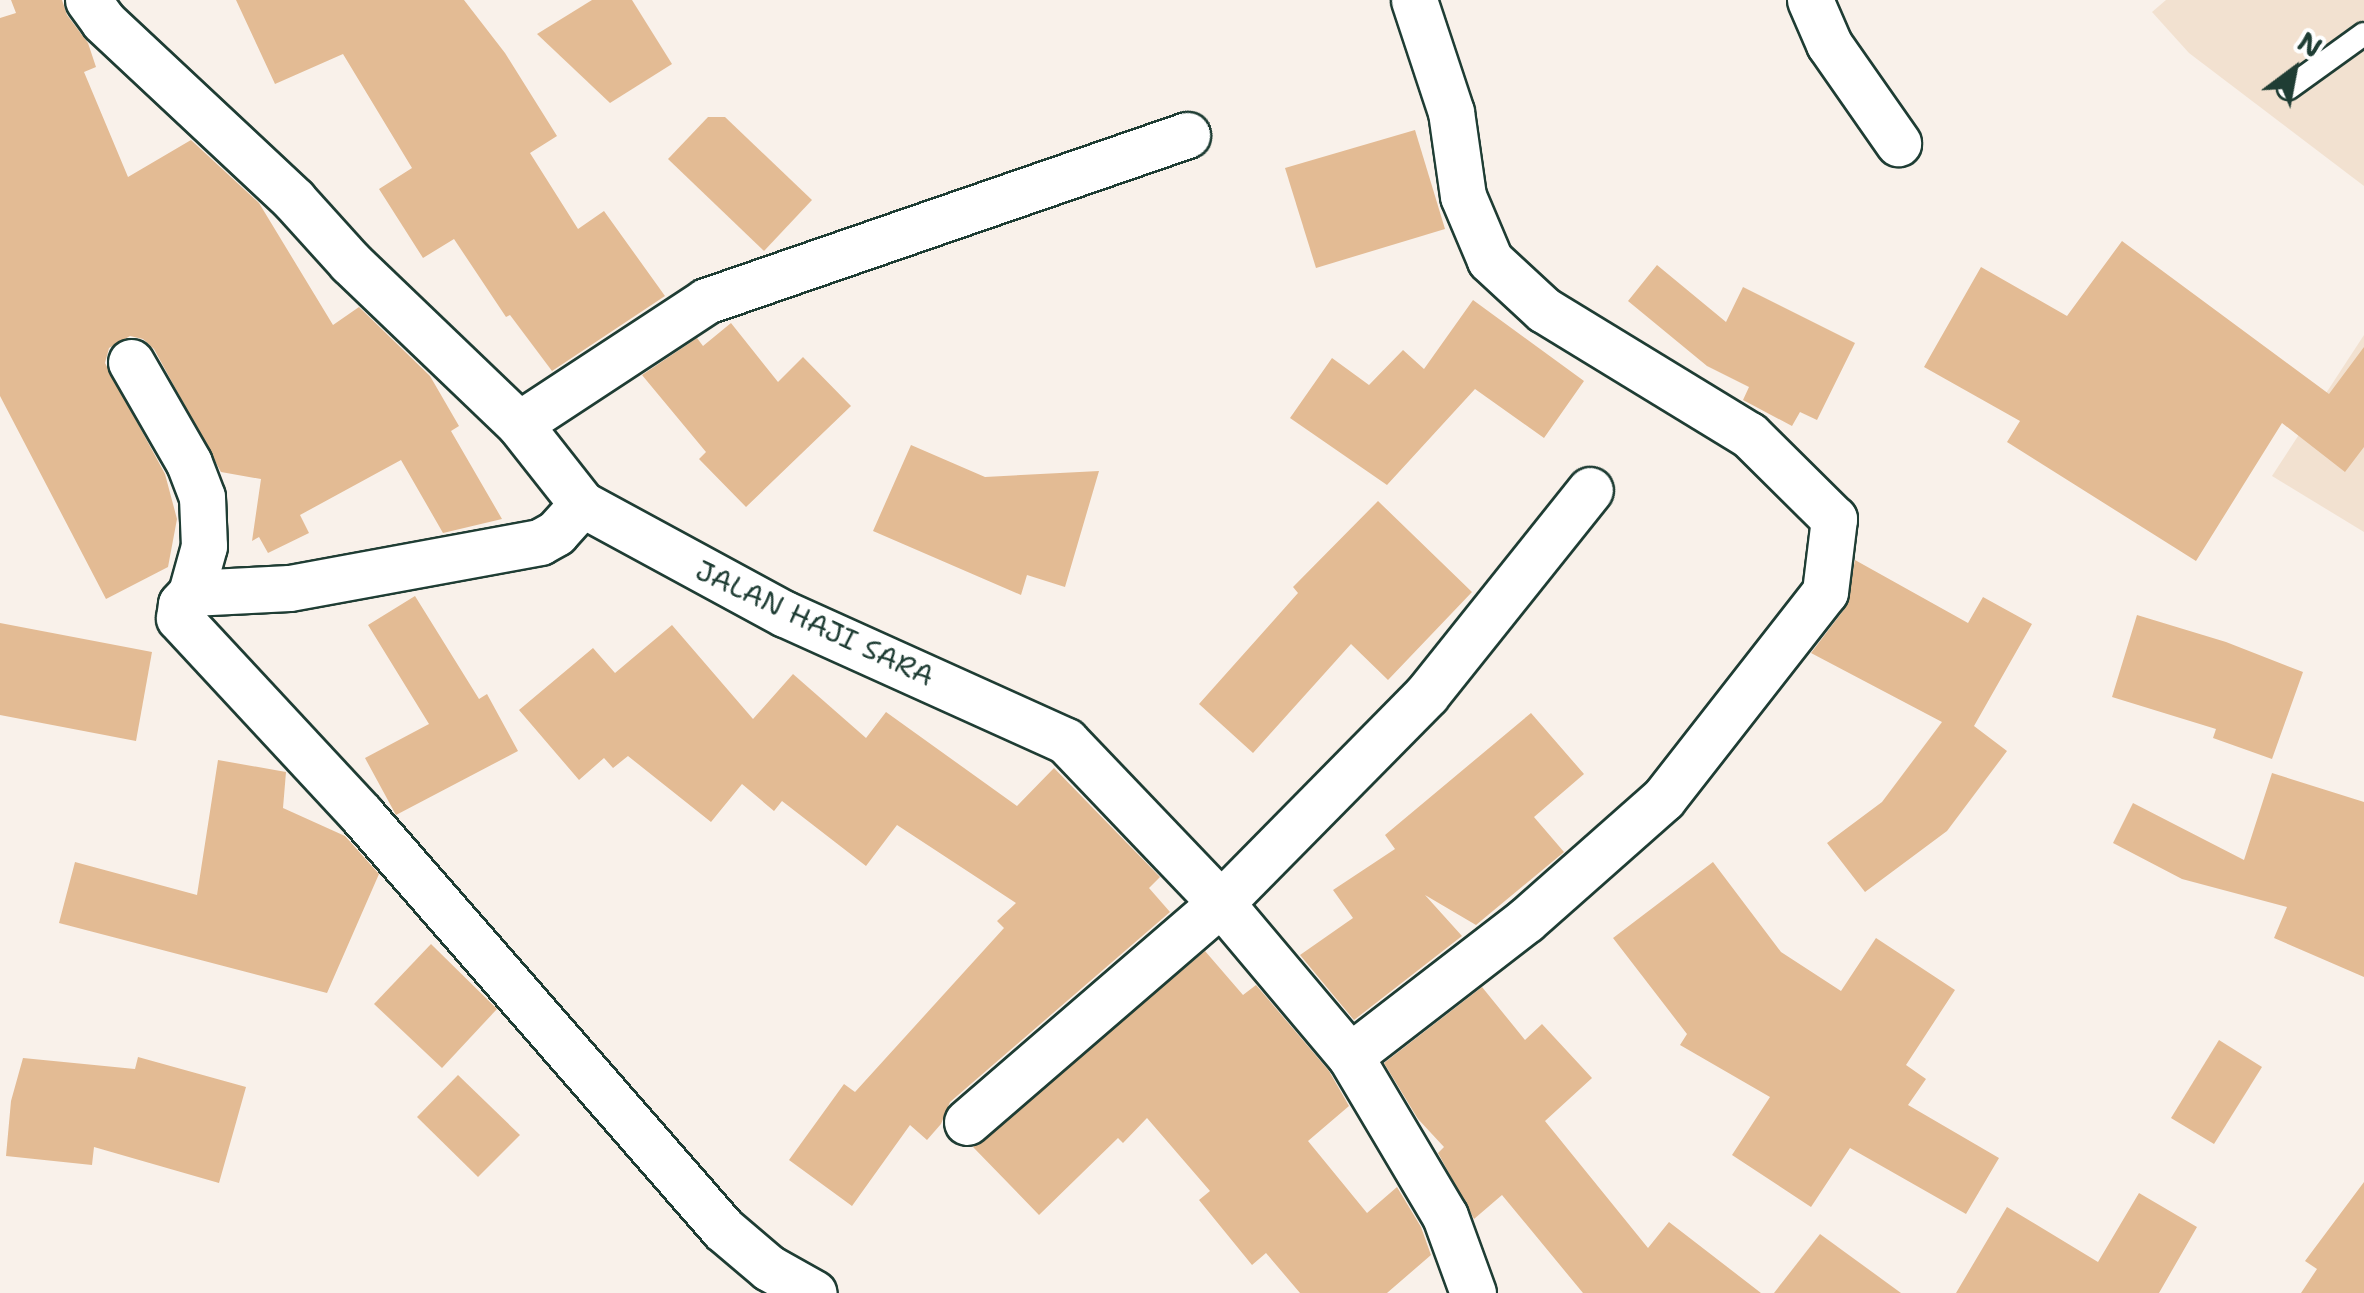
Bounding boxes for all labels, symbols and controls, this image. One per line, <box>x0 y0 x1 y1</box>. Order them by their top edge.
north arrow <box>2244 20 2344 120</box>
text: N <box>2290 23 2329 67</box>
street label: JALAN HAJI SARA <box>690 553 940 693</box>

